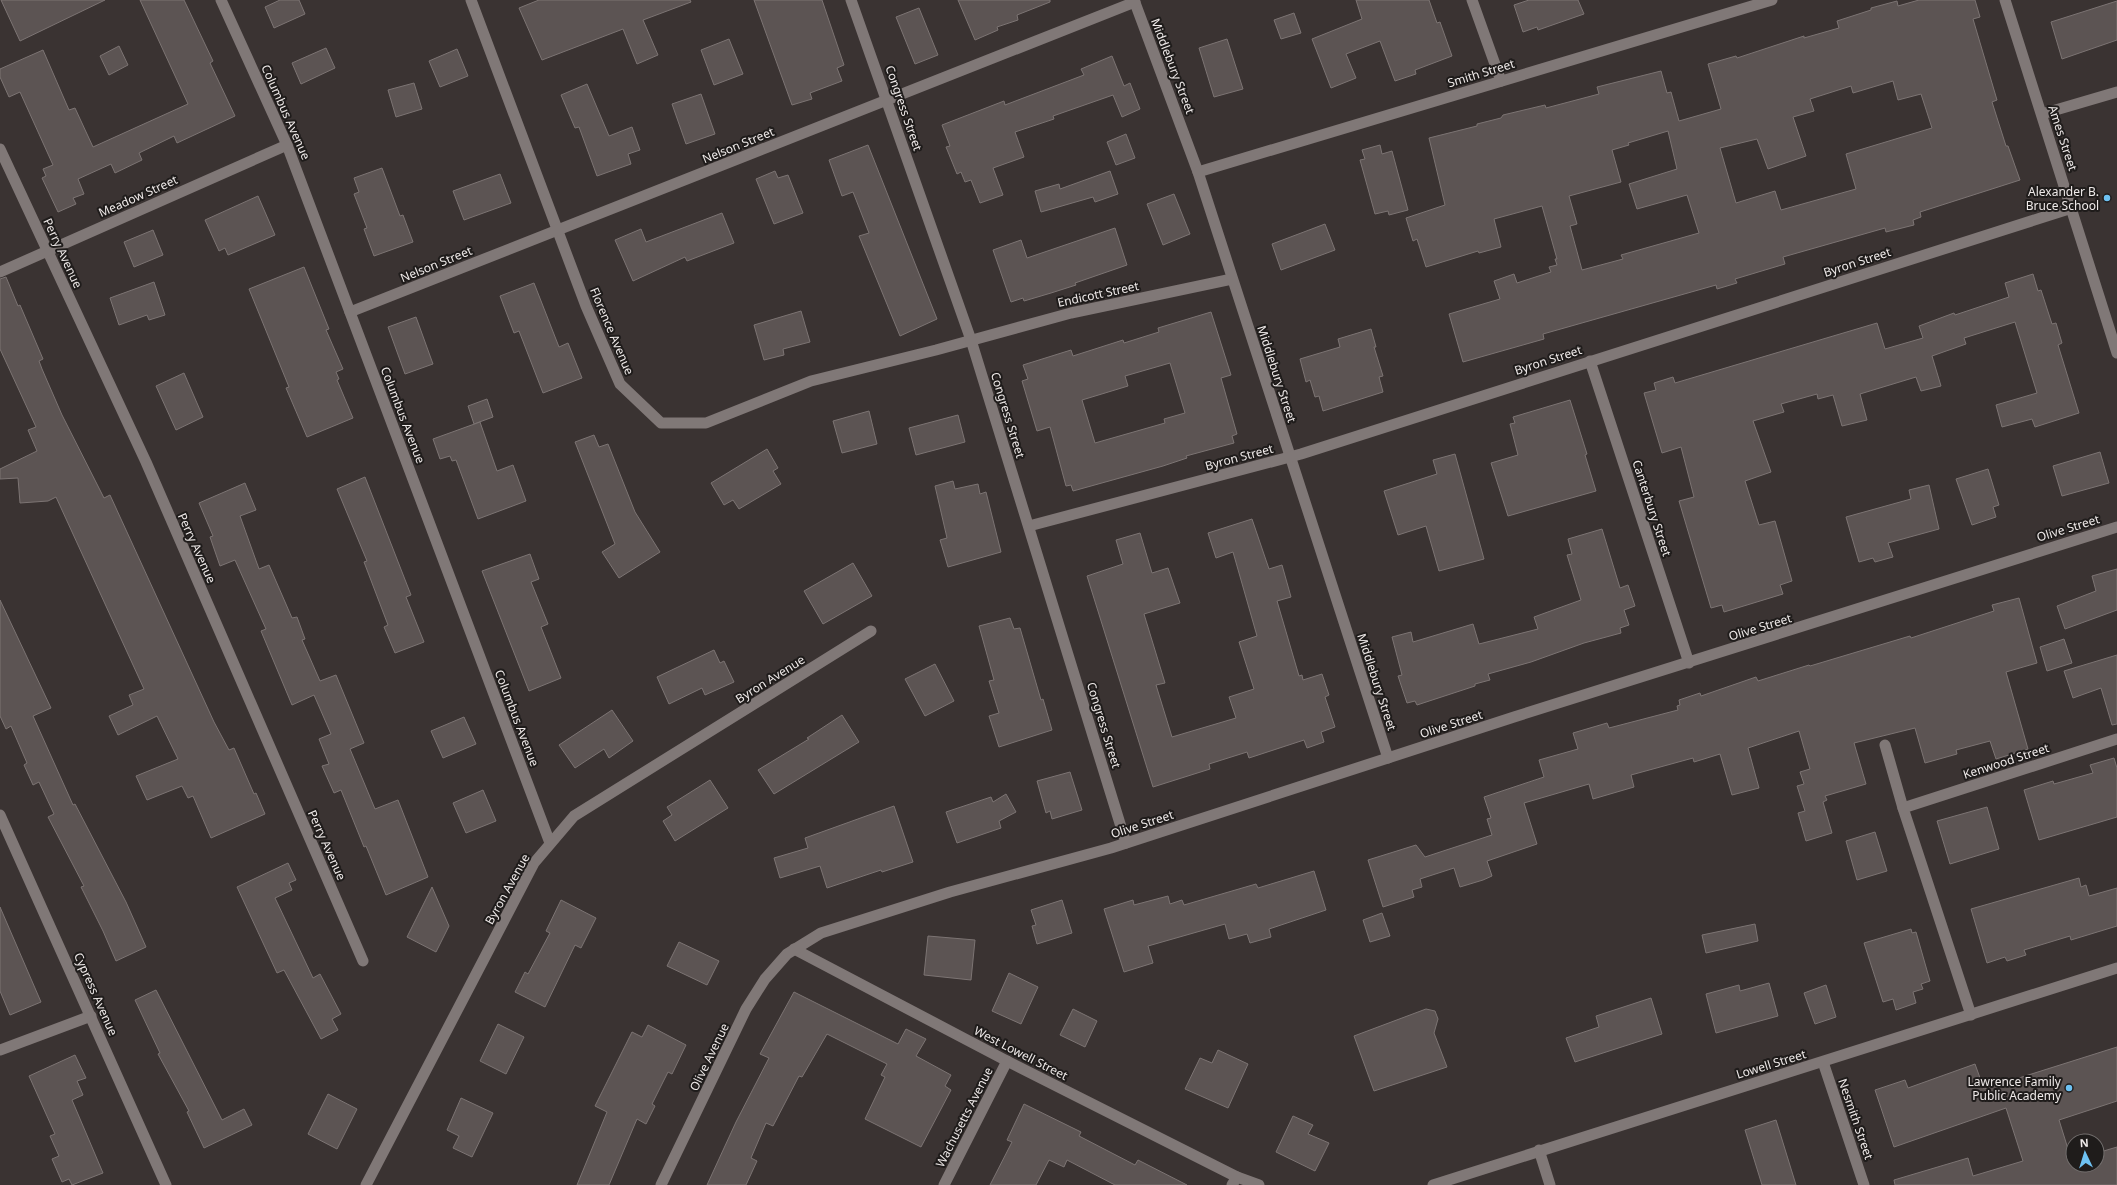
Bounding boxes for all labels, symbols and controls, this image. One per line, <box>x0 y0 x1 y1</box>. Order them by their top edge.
street label: Middlebury Street <box>1147 16 1199 117</box>
street label: Smith Street <box>1445 55 1517 91</box>
street label: Columbus Avenue <box>257 62 315 162</box>
street label: Congress Street <box>881 63 927 154</box>
street label: Ames Street <box>2044 103 2082 174</box>
street label: Nelson Street <box>700 123 777 167</box>
street label: Meadow Street <box>96 171 181 221</box>
place label: Alexander B. Bruce School <box>2026 183 2099 214</box>
marker: Alexander B. Bruce School <box>2102 193 2112 203</box>
street label: Perry Avenue <box>39 215 87 291</box>
street label: Nelson Street <box>398 242 475 286</box>
street label: Byron Street <box>1821 243 1894 281</box>
street label: Endicott Street <box>1056 277 1141 311</box>
street label: Florence Avenue <box>586 285 638 377</box>
street label: Middlebury Street <box>1253 323 1301 425</box>
street label: Byron Street <box>1512 341 1585 379</box>
street label: Columbus Avenue <box>377 364 429 466</box>
street label: Congress Street <box>987 370 1029 461</box>
street label: Byron Street <box>1203 440 1276 474</box>
street label: Canterbury Street <box>1628 458 1676 559</box>
street label: Perry Avenue <box>174 510 220 586</box>
street label: Olive Street <box>2034 510 2102 546</box>
street label: Olive Street <box>1726 609 1794 645</box>
street label: Middlebury Street <box>1353 631 1401 733</box>
street label: Byron Avenue <box>732 651 808 707</box>
street label: Columbus Avenue <box>491 667 543 769</box>
street label: Congress Street <box>1083 680 1125 771</box>
street label: Olive Street <box>1417 706 1485 742</box>
street label: Kenwood Street <box>1961 739 2052 783</box>
street label: Olive Street <box>1108 806 1176 842</box>
street label: Perry Avenue <box>304 807 350 883</box>
street label: Byron Avenue <box>481 850 534 927</box>
street label: Cypress Avenue <box>70 950 122 1038</box>
street label: Olive Avenue <box>685 1020 733 1094</box>
street label: West Lowell Street <box>971 1022 1071 1084</box>
street label: Lowell Street <box>1734 1045 1809 1083</box>
street label: Wachusetts Avenue <box>931 1064 997 1170</box>
place label: Lawrence Family Public Academy <box>1968 1073 2062 1104</box>
street label: Nesmith Street <box>1834 1076 1878 1162</box>
marker: Lawrence Family Public Academy <box>2064 1083 2074 1093</box>
north arrow <box>2065 1133 2105 1173</box>
text: N <box>2079 1135 2089 1150</box>

